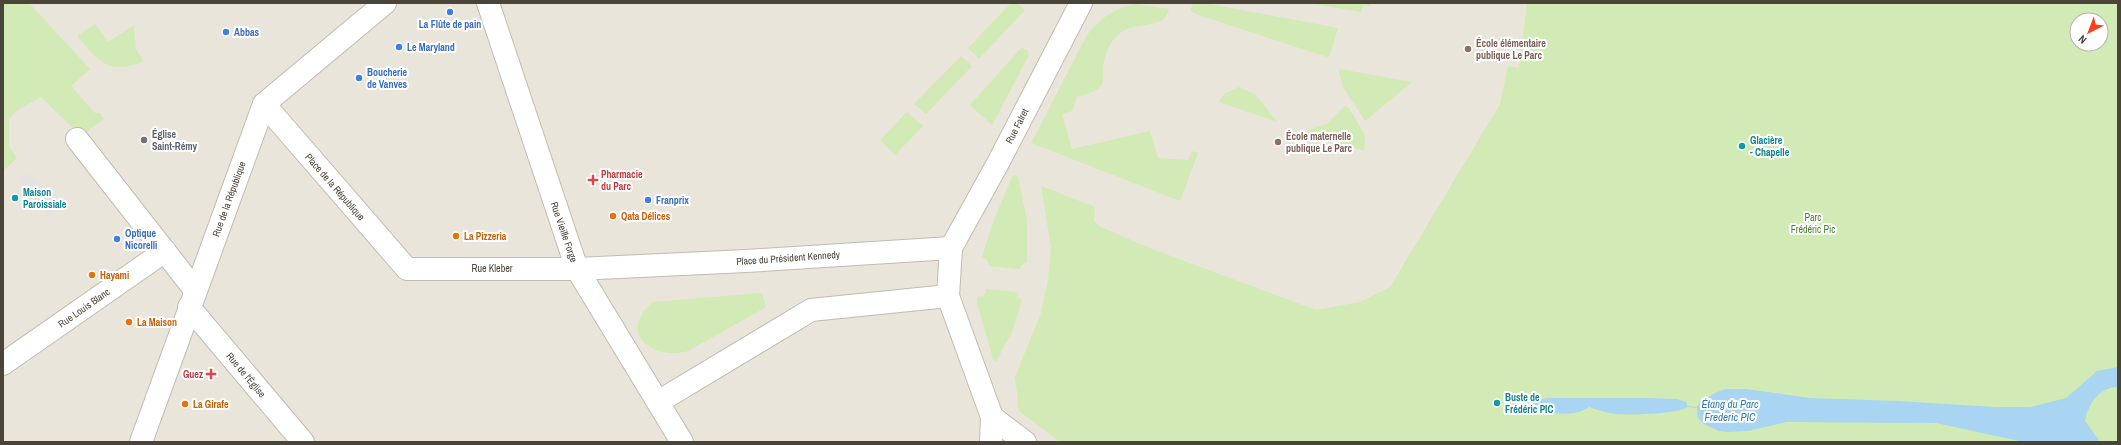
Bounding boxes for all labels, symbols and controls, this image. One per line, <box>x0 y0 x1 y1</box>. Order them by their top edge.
marker: La Flûte de pain <box>445 7 455 17</box>
north arrow <box>2069 12 2109 52</box>
place label: La Flûte de pain <box>419 18 481 31</box>
place label: Abbas <box>234 26 260 39</box>
marker: Abbas <box>221 27 231 37</box>
text: N <box>2075 32 2089 47</box>
place label: École élémentaire publique Le Parc <box>1476 37 1546 62</box>
place label: Le Maryland <box>407 41 455 54</box>
marker: Le Maryland <box>394 42 404 52</box>
marker: École élémentaire publique Le Parc <box>1463 44 1473 54</box>
place label: Boucherie de Vanves <box>367 66 408 91</box>
marker: Boucherie de Vanves <box>354 73 364 83</box>
street label: Rue Falret <box>1003 106 1032 146</box>
place label: Église Saint-Rémy <box>152 128 198 153</box>
place label: École maternelle publique Le Parc <box>1286 130 1353 155</box>
place label: Glacière - Chapelle <box>1750 134 1790 159</box>
marker: Église Saint-Rémy <box>139 135 149 145</box>
marker: École maternelle publique Le Parc <box>1273 137 1283 147</box>
marker: Glacière - Chapelle <box>1737 141 1747 151</box>
street label: Place de la République <box>302 151 368 224</box>
street label: Rue de la République <box>209 159 249 238</box>
place label: Pharmacie du Parc <box>601 168 643 193</box>
marker: Pharmacie du Parc <box>588 175 598 185</box>
place label: Maison Paroissiale <box>23 186 67 211</box>
marker: Maison Paroissiale <box>10 193 20 203</box>
place label: Franprix <box>656 194 689 207</box>
marker: Franprix <box>643 195 653 205</box>
street label: Rue Vieille Forge <box>548 200 581 264</box>
place label: Qata Délices <box>621 210 671 223</box>
marker: Qata Délices <box>608 211 618 221</box>
park label: Parc Frédéric Pic <box>1791 211 1835 236</box>
place label: Optique Nicorelli <box>125 227 157 252</box>
place label: La Pizzeria <box>464 230 507 243</box>
marker: La Pizzeria <box>451 231 461 241</box>
marker: Optique Nicorelli <box>112 234 122 244</box>
street label: Place du Président Kennedy <box>736 248 841 268</box>
street label: Rue Kleber <box>471 262 513 275</box>
place label: Hayami <box>100 269 129 282</box>
marker: Hayami <box>87 270 97 280</box>
street label: Rue Louis Blanc <box>56 285 112 331</box>
place label: La Maison <box>137 316 177 329</box>
marker: La Maison <box>124 317 134 327</box>
street label: Rue de l'Église <box>223 350 269 401</box>
place label: Guez <box>183 368 203 381</box>
marker: Guez <box>206 369 216 379</box>
place label: Buste de Frédéric PIC <box>1505 391 1553 416</box>
water label: Étang du Parc Frederic PIC <box>1701 397 1759 424</box>
place label: La Girafe <box>193 398 229 411</box>
marker: Buste de Frédéric PIC <box>1492 398 1502 408</box>
marker: La Girafe <box>180 399 190 409</box>

